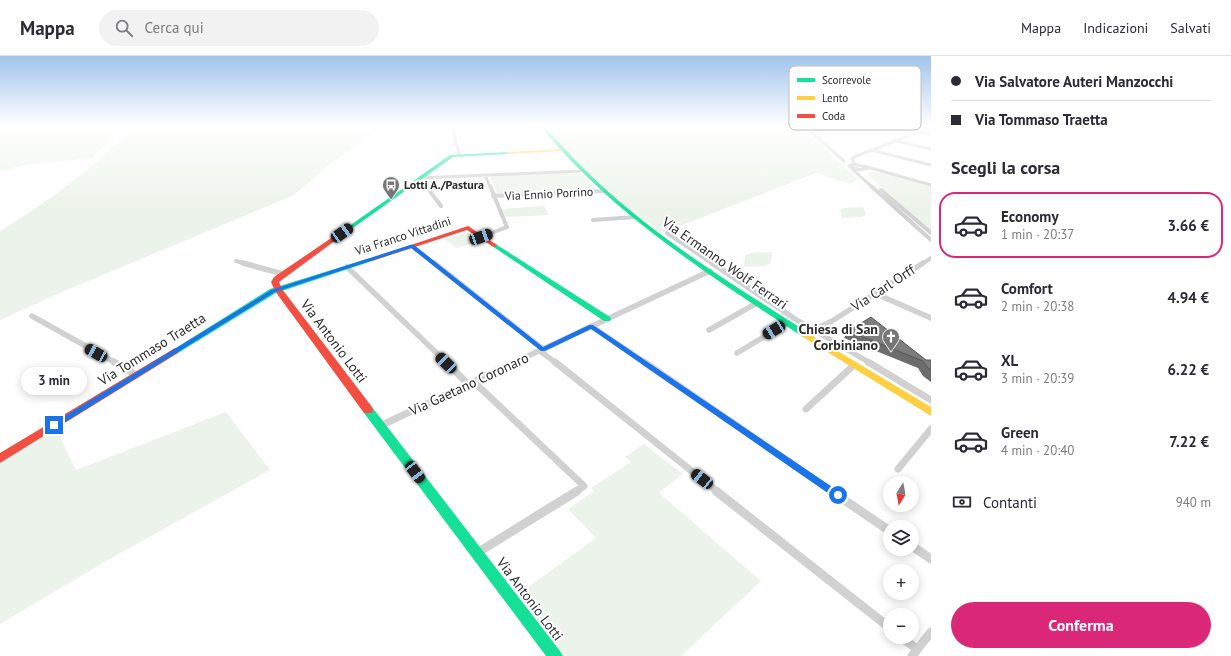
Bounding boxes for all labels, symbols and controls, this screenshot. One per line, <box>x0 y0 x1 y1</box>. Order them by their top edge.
search box <box>99 10 379 46</box>
text: Mappa <box>20 16 75 40</box>
icon: search <box>113 17 135 39</box>
text: Cerca qui <box>145 18 204 37</box>
text: Mappa <box>1021 19 1061 37</box>
text: Indicazioni <box>1083 19 1148 37</box>
text: Salvati <box>1170 19 1211 37</box>
legend <box>789 66 921 130</box>
text: Via Salvatore Auteri Manzocchi <box>975 72 1173 91</box>
text: Scorrevole <box>822 73 872 87</box>
text: Lento <box>822 91 848 105</box>
text: Coda <box>822 109 845 123</box>
text: Via Tommaso Traetta <box>975 110 1108 129</box>
text: Scegli la corsa <box>951 156 1060 179</box>
bus stop icon: Lotti A./Pastura <box>381 175 401 200</box>
place label: Lotti A./Pastura <box>404 177 484 192</box>
street label: Via Ennio Porrino <box>503 184 594 203</box>
icon: car <box>953 207 989 243</box>
text: Economy <box>1001 207 1059 226</box>
street label: Via Ermanno Wolf Ferrari <box>658 212 791 313</box>
street label: Via Franco Vittadini <box>352 213 453 258</box>
text: 3.66 € <box>1167 216 1209 235</box>
car <box>329 221 355 245</box>
text: 1 min · 20:37 <box>1001 226 1074 243</box>
car <box>468 227 494 247</box>
street label: Via Carl Orff <box>847 260 919 316</box>
icon: car <box>953 279 989 315</box>
text: Comfort <box>1001 279 1053 298</box>
text: 4.94 € <box>1167 288 1209 307</box>
street label: Via Antonio Lotti <box>296 295 371 386</box>
text: 2 min · 20:38 <box>1001 298 1074 315</box>
street label: Via Tommaso Traetta <box>94 309 209 390</box>
car <box>761 319 787 341</box>
place label: Chiesa di San Corbiniano <box>798 320 878 354</box>
church icon: Chiesa di San Corbiniano <box>881 327 901 352</box>
car <box>83 342 109 364</box>
street label: Via Gaetano Coronaro <box>405 348 532 420</box>
car <box>433 350 459 376</box>
icon: car <box>953 351 989 387</box>
text: XL <box>1001 351 1018 370</box>
text: 6.22 € <box>1167 360 1209 379</box>
callout: 3 min <box>21 367 87 395</box>
text: 3 min · 20:39 <box>1001 370 1074 387</box>
text: 3 min <box>38 372 70 389</box>
route end <box>45 416 63 434</box>
icon: car <box>953 423 989 459</box>
text: Green <box>1001 423 1039 442</box>
text: 7.22 € <box>1169 432 1209 451</box>
text: 4 min · 20:40 <box>1001 442 1074 459</box>
car <box>403 459 427 485</box>
car <box>689 467 715 491</box>
north arrow <box>883 476 919 512</box>
map controls <box>883 476 919 644</box>
route start <box>829 486 847 504</box>
icon: cash <box>951 491 973 513</box>
text: Contanti <box>983 493 1037 512</box>
text: 940 m <box>1176 494 1211 511</box>
button: layers <box>883 520 919 556</box>
street label: Via Antonio Lotti <box>492 553 567 644</box>
button: + <box>883 564 919 600</box>
button: Conferma <box>951 602 1211 648</box>
button: − <box>883 608 919 644</box>

